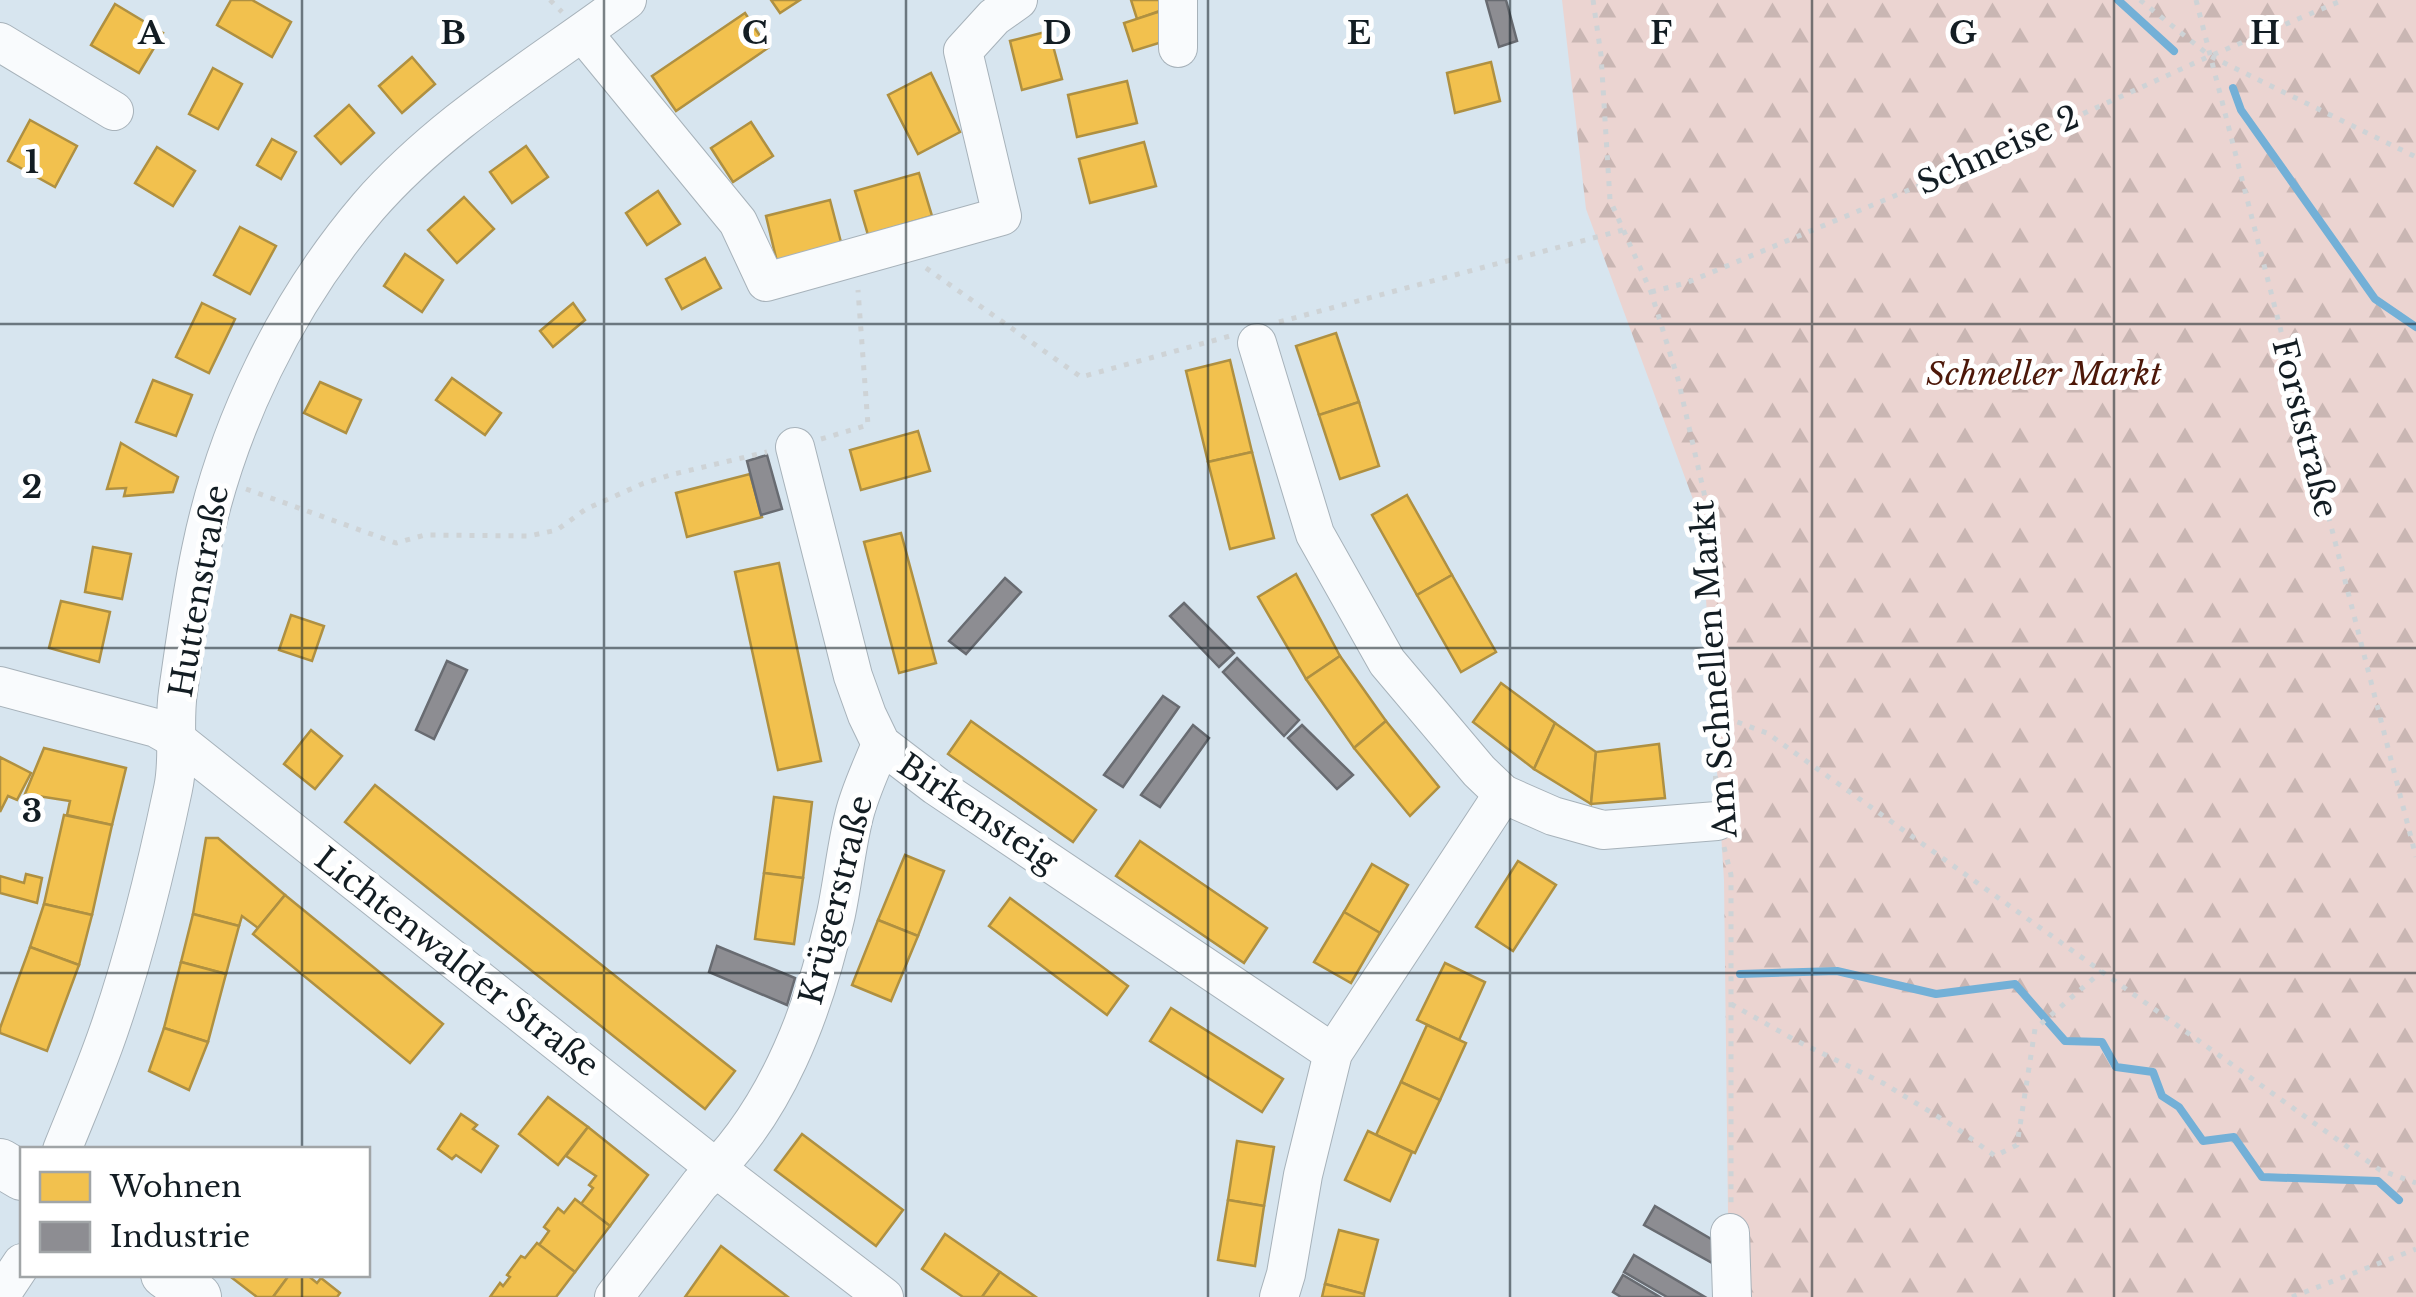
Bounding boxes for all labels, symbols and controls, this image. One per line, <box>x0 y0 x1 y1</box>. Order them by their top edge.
text: A <box>137 13 165 53</box>
text: B <box>440 13 466 53</box>
text: C <box>742 13 768 53</box>
text: D <box>1042 13 1072 53</box>
text: E <box>1347 13 1371 53</box>
text: F <box>1650 13 1672 53</box>
text: G <box>1949 13 1977 53</box>
text: H <box>2250 13 2280 53</box>
street label: Schneise 2 <box>1911 97 2085 203</box>
text: 1 <box>25 142 39 182</box>
street label: Forststraße <box>2263 334 2347 522</box>
park label: Schneller Markt <box>1926 354 2162 394</box>
text: 2 <box>22 467 42 507</box>
street label: Huttenstraße <box>161 482 237 700</box>
street label: Am Schnellen Markt <box>1682 499 1746 840</box>
street label: Birkensteig <box>890 745 1066 882</box>
text: 3 <box>22 791 42 831</box>
street label: Krügerstraße <box>791 791 881 1009</box>
street label: Lichtenwalder Straße <box>307 839 607 1085</box>
legend <box>20 1147 370 1277</box>
text: Wohnen <box>109 1168 242 1205</box>
text: Industrie <box>110 1218 250 1255</box>

